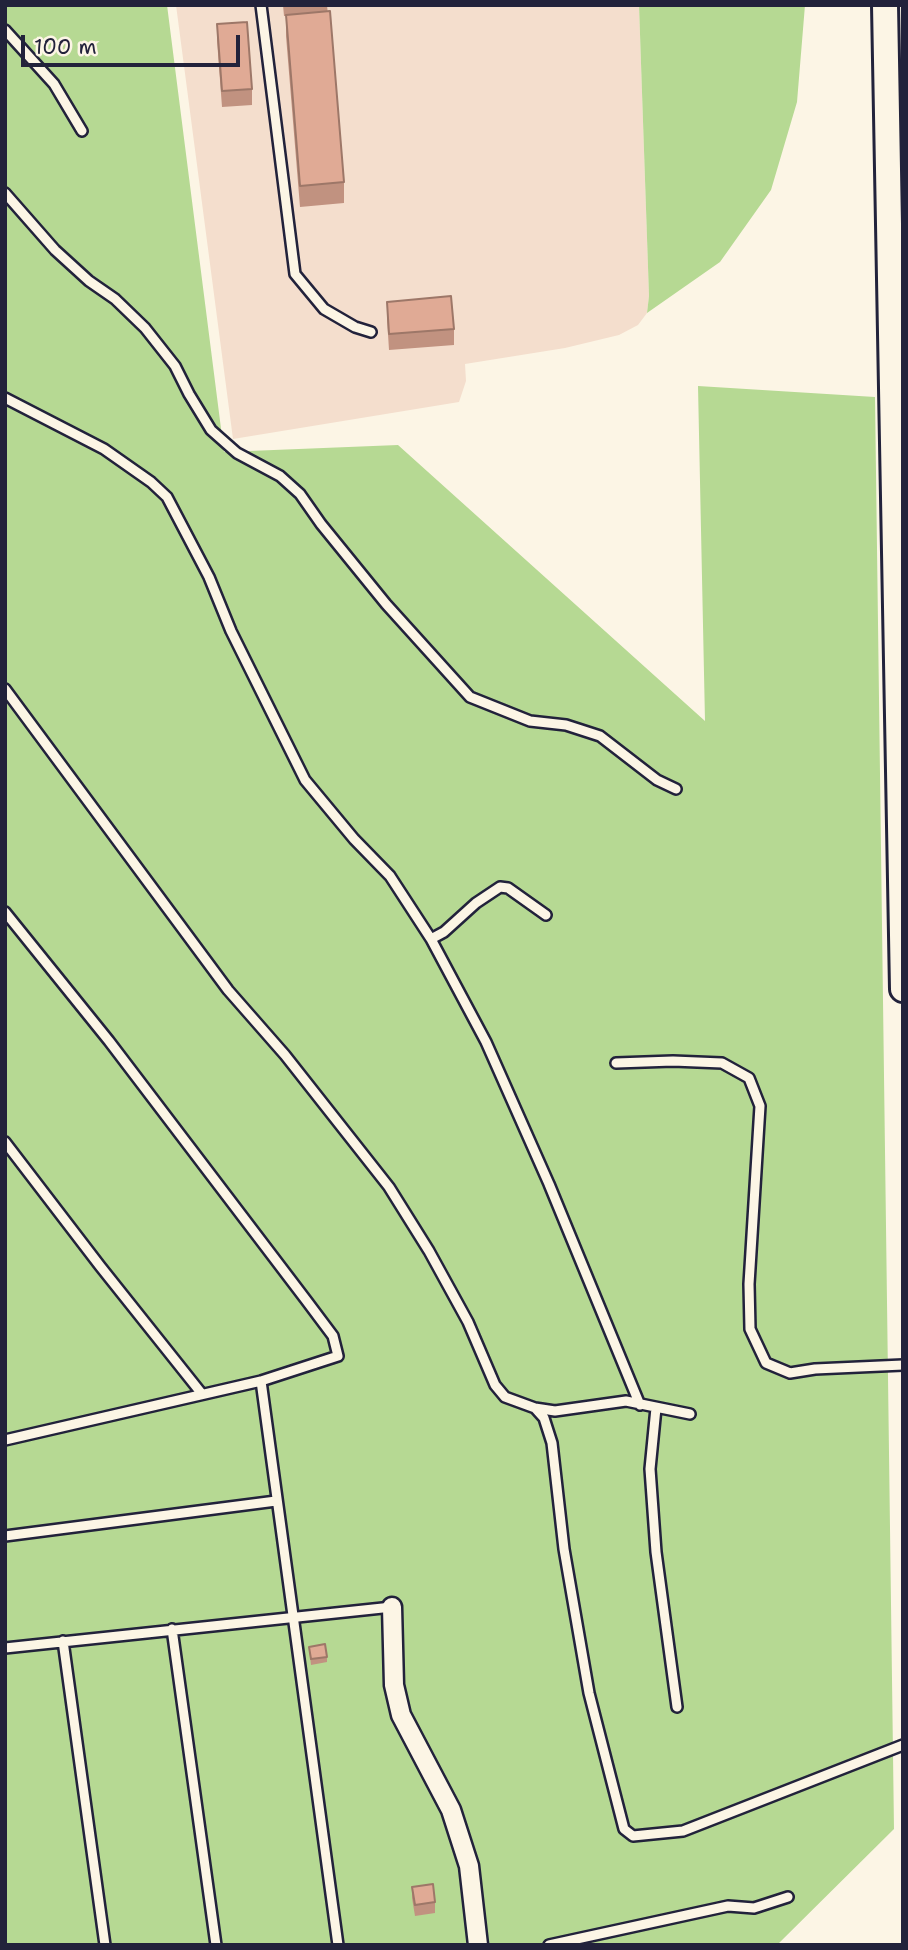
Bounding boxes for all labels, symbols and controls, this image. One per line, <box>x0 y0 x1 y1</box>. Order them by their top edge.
scale bar <box>24 21 243 65</box>
text: 100 m <box>34 33 97 61</box>

